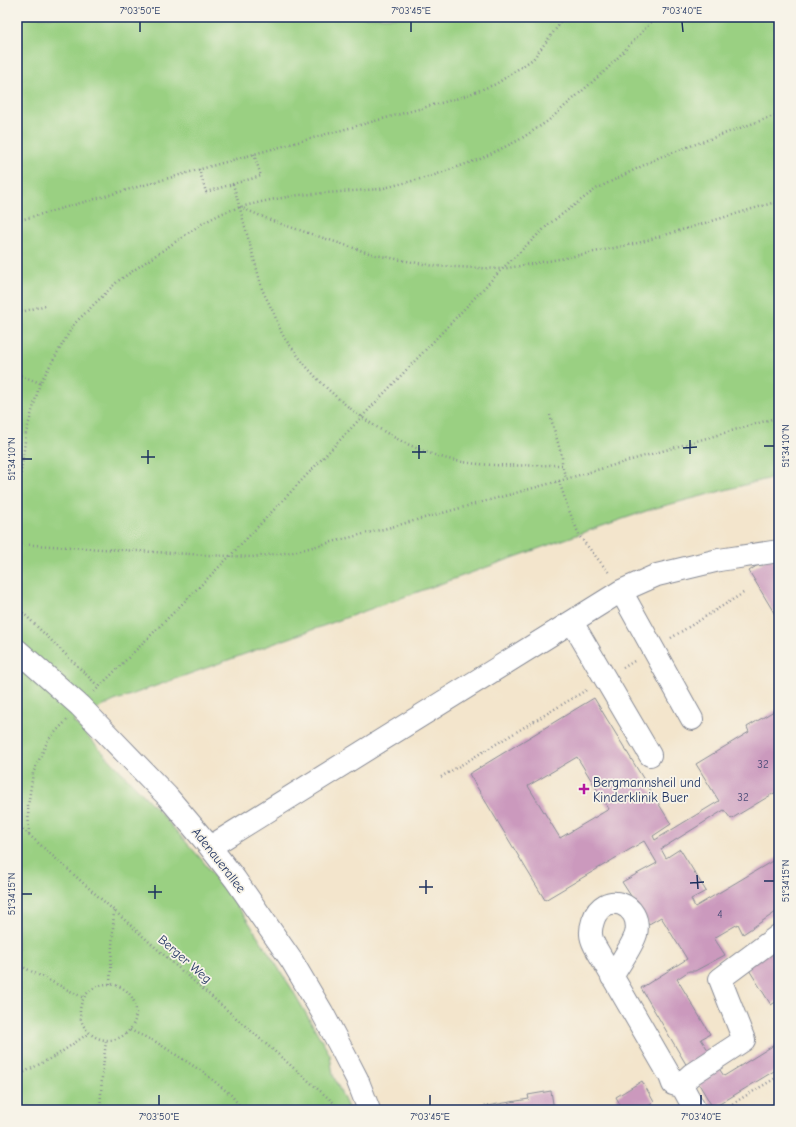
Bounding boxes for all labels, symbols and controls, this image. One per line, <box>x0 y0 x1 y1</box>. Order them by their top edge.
text: 7°03'50"E <box>120 5 160 17</box>
text: 7°03'45"E <box>391 5 431 17</box>
text: 7°03'40"E <box>662 5 702 17</box>
text: 51°34'10"N <box>780 424 792 468</box>
text: 51°34'10"N <box>6 437 18 481</box>
house number: 32 <box>757 758 769 771</box>
place label: Bergmannsheil und Kinderklinik Buer <box>593 775 701 805</box>
marker: Bergmannsheil und Kinderklinik Buer <box>578 783 590 795</box>
house number: 32 <box>737 791 749 804</box>
street label: Adenauerallee <box>189 825 249 896</box>
text: 51°34'15"N <box>780 860 792 902</box>
text: 51°34'15"N <box>6 873 18 915</box>
house number: 4 <box>717 908 723 921</box>
street label: Berger Weg <box>155 932 215 986</box>
text: 7°03'50"E <box>139 1111 179 1123</box>
text: 7°03'45"E <box>410 1111 450 1123</box>
text: 7°03'40"E <box>681 1111 721 1123</box>

